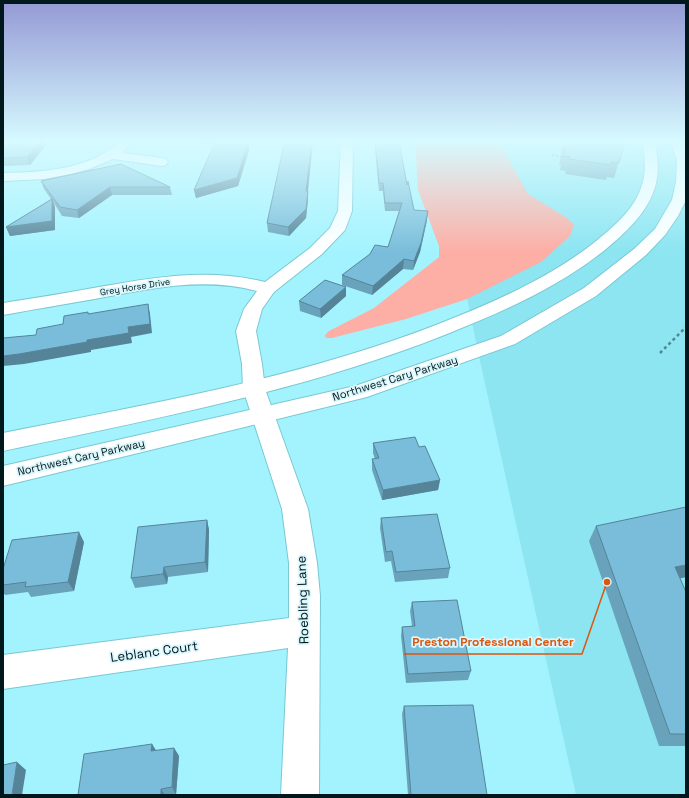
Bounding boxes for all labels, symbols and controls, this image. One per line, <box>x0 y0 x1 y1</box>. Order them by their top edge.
street label: Grey Horse Drive <box>99 276 171 298</box>
street label: Northwest Cary Parkway <box>331 352 459 404</box>
street label: Northwest Cary Parkway <box>16 436 146 478</box>
street label: Roebling Lane <box>292 555 313 645</box>
callout: Preston Professional Center <box>404 630 582 654</box>
text: Preston Professional Center <box>412 634 574 650</box>
street label: Leblanc Court <box>109 637 199 666</box>

